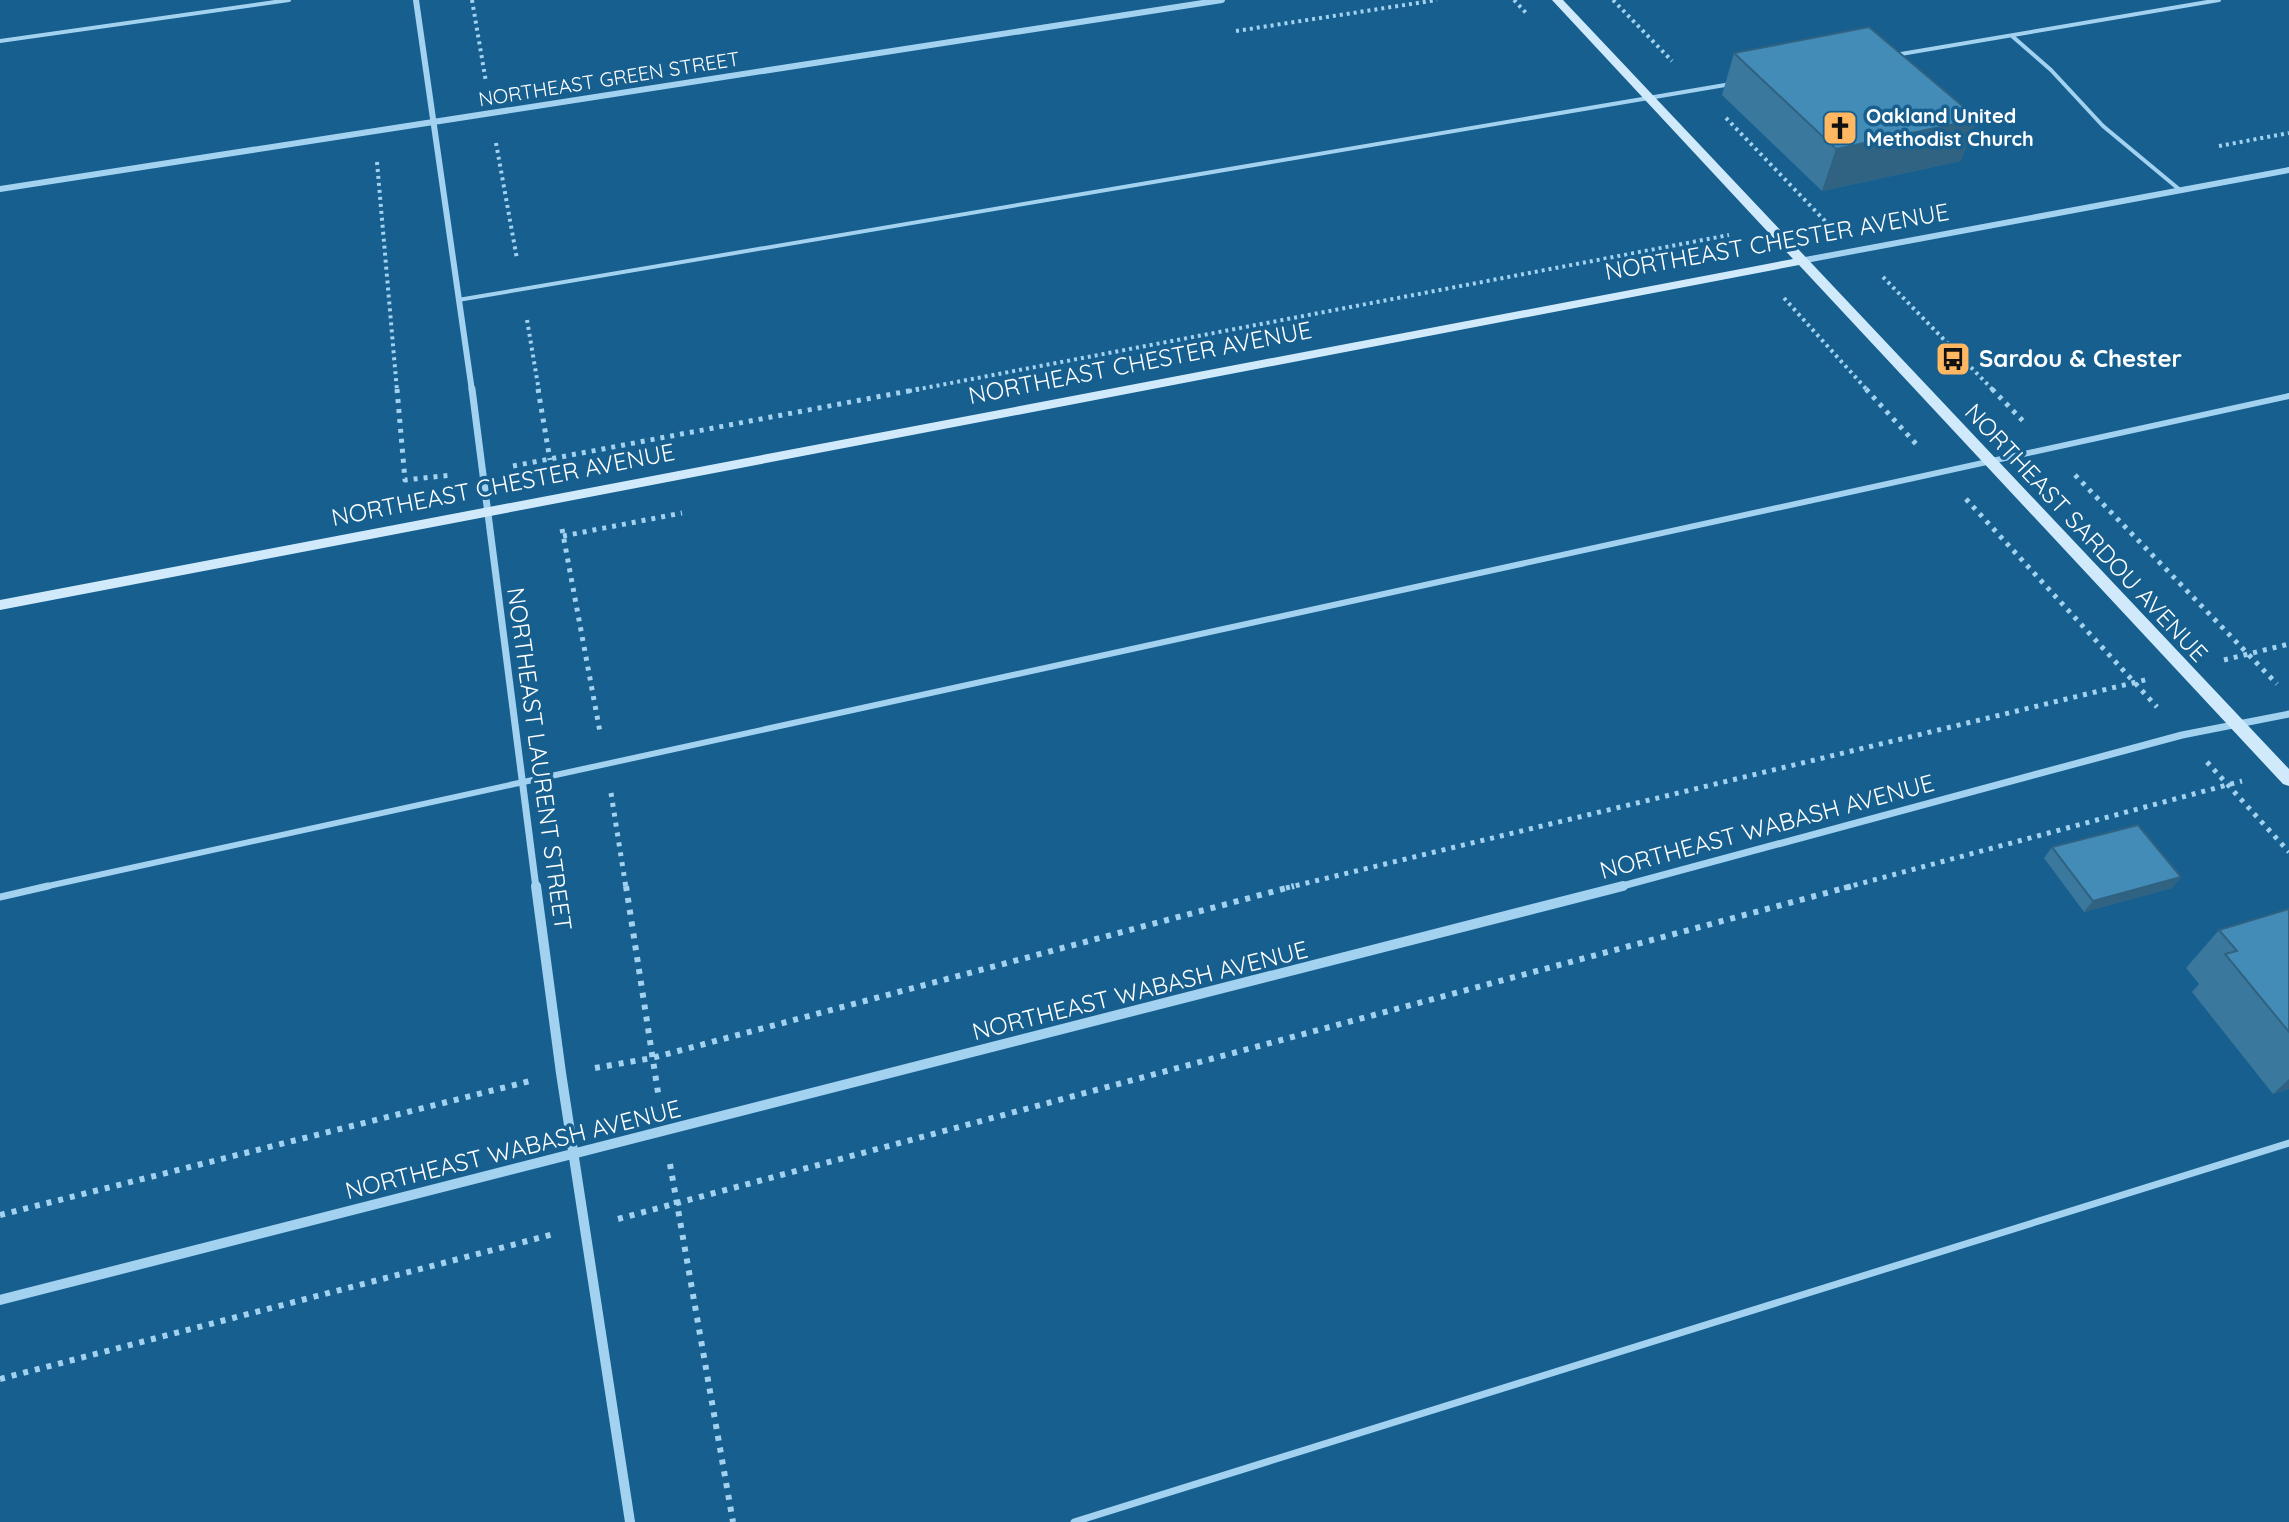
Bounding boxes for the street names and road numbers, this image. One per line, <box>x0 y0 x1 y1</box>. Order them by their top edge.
street label: NORTHEAST GREEN STREET <box>477 46 741 112</box>
street label: NORTHEAST CHESTER AVENUE <box>1602 196 1951 286</box>
street label: NORTHEAST CHESTER AVENUE <box>966 314 1314 410</box>
street label: NORTHEAST SARDOU AVENUE <box>1959 397 2215 668</box>
street label: NORTHEAST CHESTER AVENUE <box>329 436 677 532</box>
street label: NORTHEAST LAURENT STREET <box>501 585 579 932</box>
street label: NORTHEAST WABASH AVENUE <box>1596 767 1937 885</box>
street label: NORTHEAST WABASH AVENUE <box>969 934 1311 1046</box>
street label: NORTHEAST WABASH AVENUE <box>342 1093 684 1205</box>

